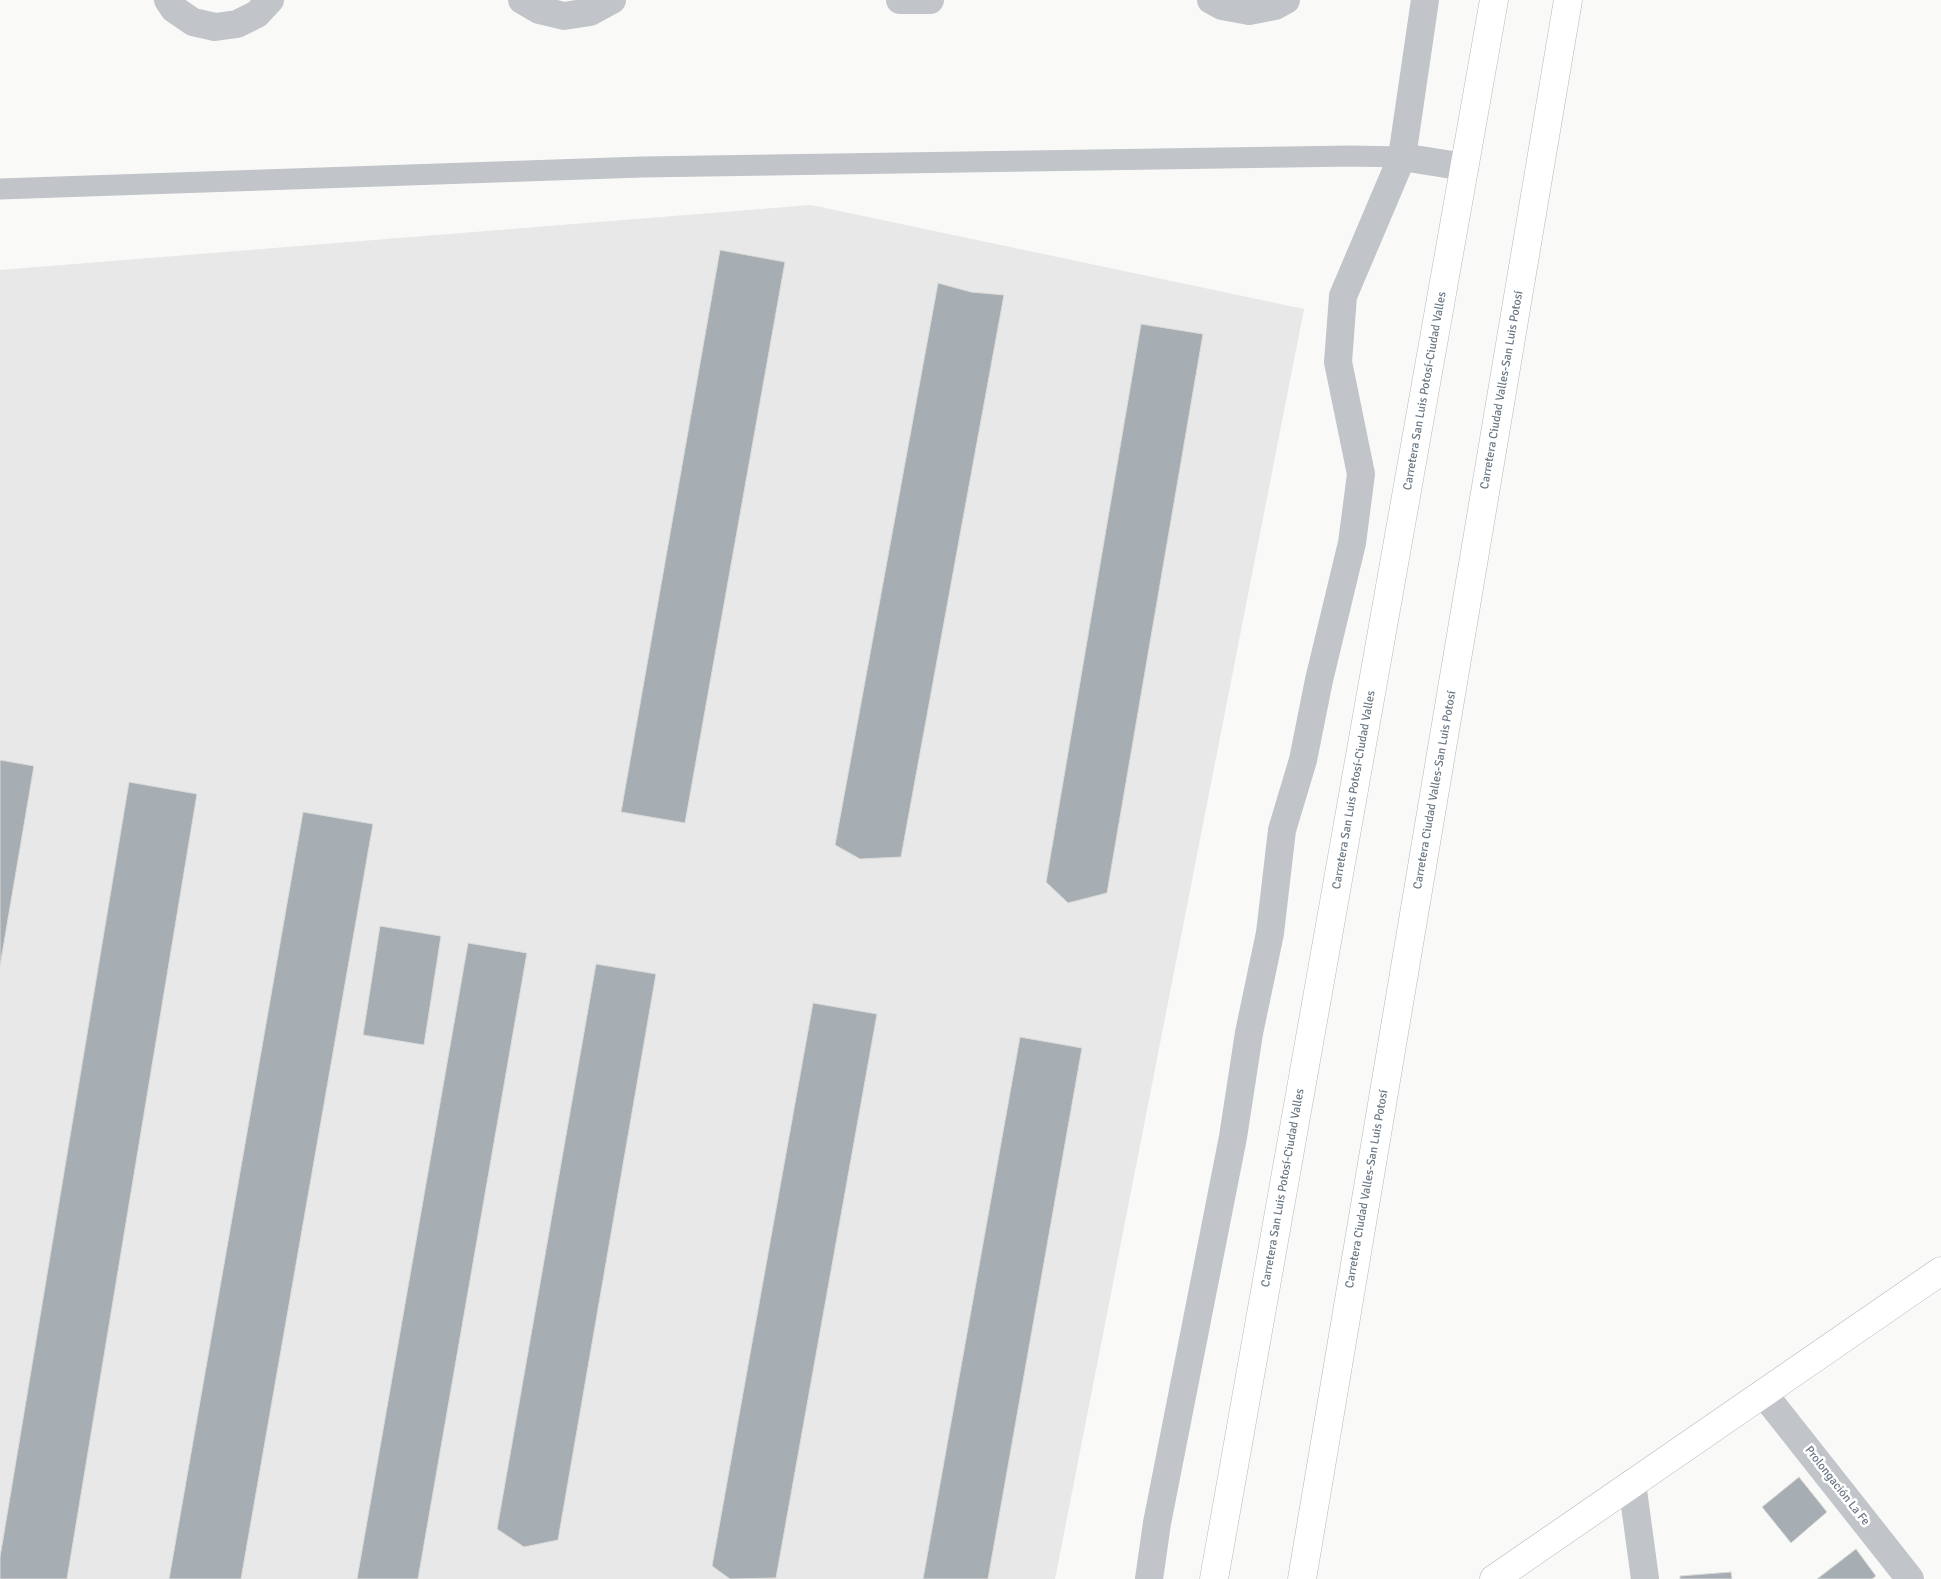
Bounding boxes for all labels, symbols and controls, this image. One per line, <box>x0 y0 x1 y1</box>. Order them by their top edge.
street label: Carretera Ciudad Valles-San Luis Potosí <box>1477 290 1527 490</box>
street label: Carretera San Luis Potosí-Ciudad Valles <box>1400 291 1450 491</box>
street label: Carretera San Luis Potosí-Ciudad Valles <box>1329 690 1379 890</box>
street label: Carretera Ciudad Valles-San Luis Potosí <box>1410 690 1460 890</box>
street label: Carretera San Luis Potosí-Ciudad Valles <box>1258 1088 1308 1288</box>
street label: Carretera Ciudad Valles-San Luis Potosí <box>1342 1089 1392 1289</box>
street label: Prolongación La Fe <box>1802 1443 1872 1529</box>

